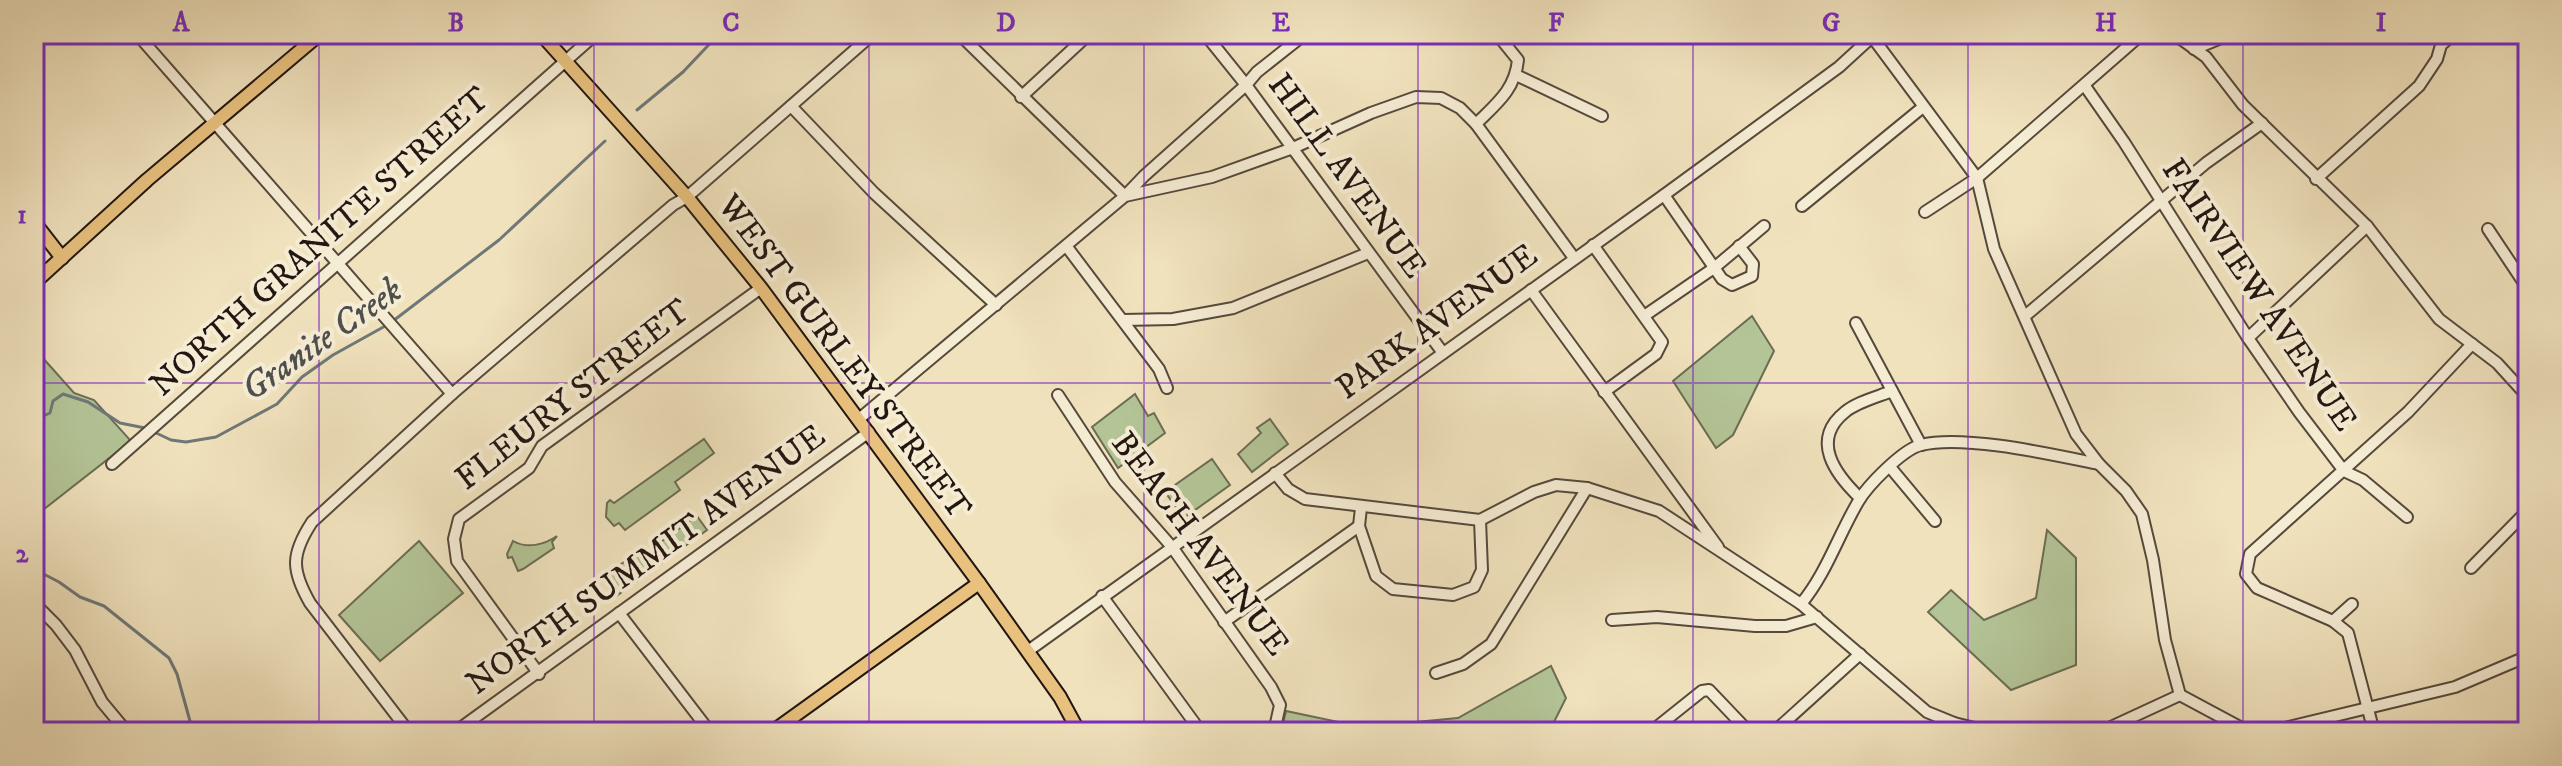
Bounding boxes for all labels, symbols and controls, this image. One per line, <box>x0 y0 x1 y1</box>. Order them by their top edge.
text: A <box>172 7 191 40</box>
text: B <box>448 7 464 40</box>
text: C <box>722 7 740 40</box>
text: D <box>996 7 1016 40</box>
text: E <box>1272 7 1290 40</box>
text: F <box>1548 7 1565 40</box>
text: G <box>1822 7 1840 40</box>
text: H <box>2095 7 2117 40</box>
text: I <box>2376 7 2387 40</box>
street label: HILL AVENUE <box>1258 65 1436 287</box>
street label: NORTH GRANITE STREET <box>141 78 499 406</box>
street label: FAIRVIEW AVENUE <box>2152 151 2366 439</box>
street label: WEST GURLEY STREET <box>707 185 980 528</box>
text: 1 <box>17 199 27 232</box>
street label: PARK AVENUE <box>1328 235 1546 409</box>
water label: Granite Creek <box>233 268 411 412</box>
street label: FLEURY STREET <box>447 290 699 500</box>
street label: NORTH SUMMIT AVENUE <box>458 416 834 704</box>
street label: BEACH AVENUE <box>1102 424 1298 664</box>
text: 2 <box>16 538 30 571</box>

